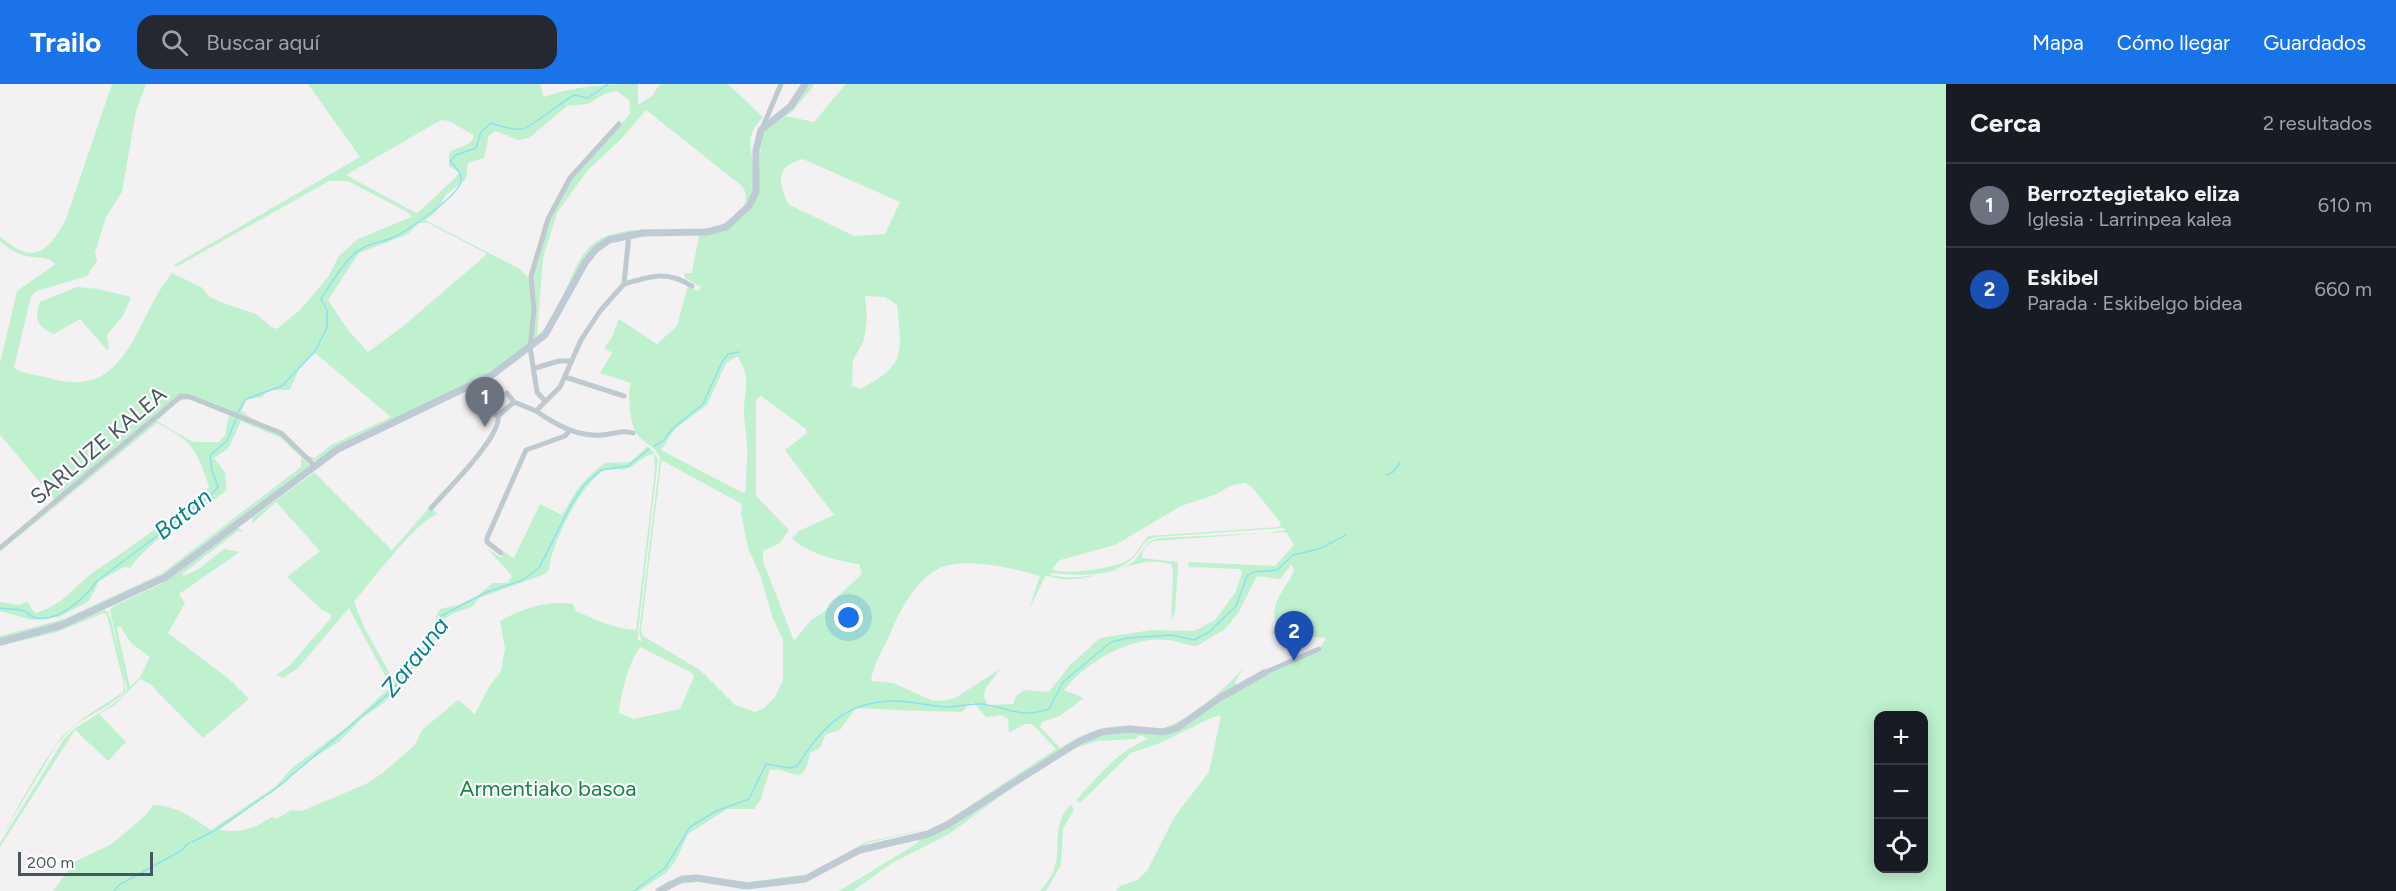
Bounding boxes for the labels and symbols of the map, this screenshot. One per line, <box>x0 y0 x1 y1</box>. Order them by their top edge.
pin: 1 <box>466 378 504 427</box>
street label: SARLUZE KALEA <box>25 381 172 510</box>
water label: Batan <box>148 482 217 545</box>
your location <box>834 603 863 632</box>
water label: Zarauna <box>375 611 455 702</box>
pin: 2 <box>1274 612 1314 661</box>
park label: Armentiako basoa <box>460 775 636 802</box>
scale bar <box>18 849 153 876</box>

